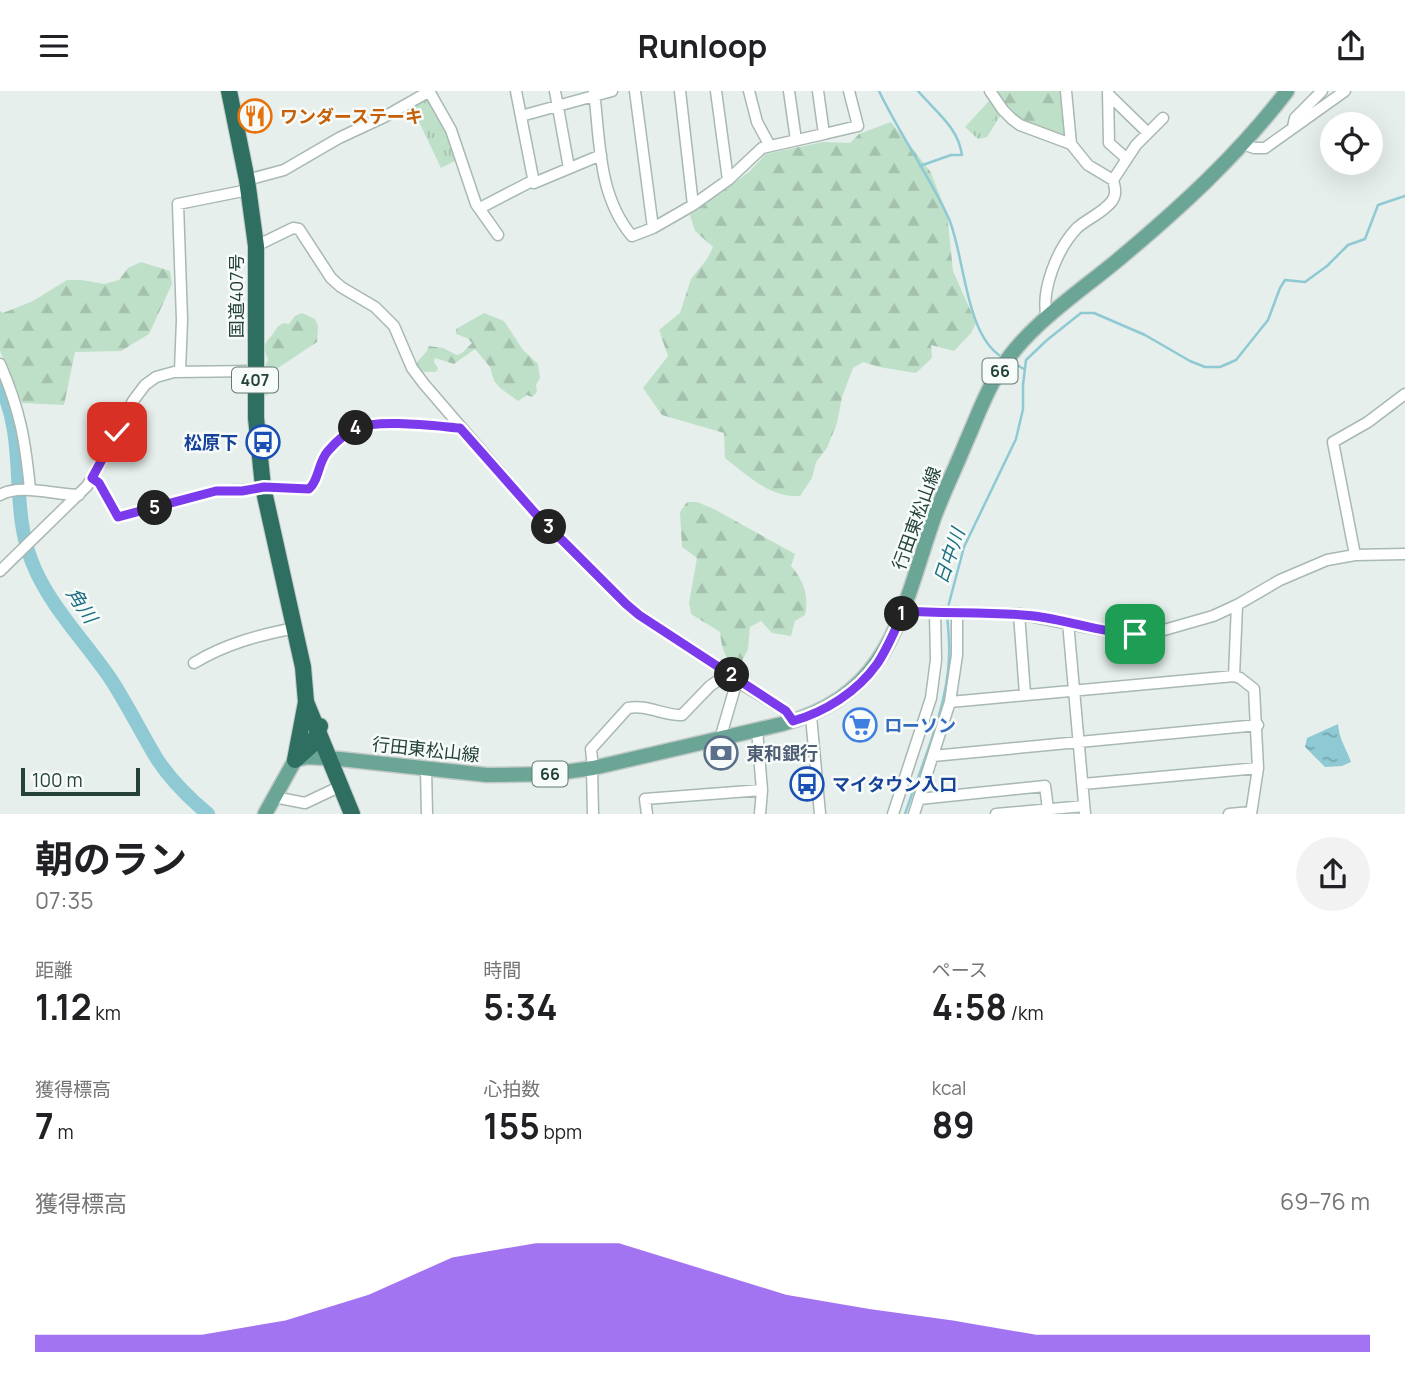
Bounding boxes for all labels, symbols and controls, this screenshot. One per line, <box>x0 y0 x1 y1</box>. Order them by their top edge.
text: Runloop <box>638 24 767 68</box>
icon: menu <box>35 27 73 65</box>
icon: share <box>1332 27 1370 65</box>
restaurant icon: ワンダーステーキ <box>236 97 274 135</box>
place label: ワンダーステーキ <box>280 104 423 128</box>
map controls <box>1320 112 1383 175</box>
button: locate <box>1320 112 1383 175</box>
street label: 国道407号 <box>224 254 248 338</box>
road number: 66 <box>982 359 1018 383</box>
road number: 407 <box>232 367 278 393</box>
pin <box>87 402 147 462</box>
pin: 4 <box>338 411 374 445</box>
icon: check <box>98 413 136 451</box>
text: 4 <box>350 414 361 440</box>
bus stop icon: 松原下 <box>244 423 282 461</box>
place label: 松原下 <box>184 430 238 454</box>
street label: 行田東松山線 <box>886 463 946 573</box>
pin: 5 <box>138 491 172 525</box>
text: 5 <box>149 494 160 520</box>
pin: 3 <box>532 509 566 544</box>
text: 3 <box>543 513 554 539</box>
water label: 日中川 <box>927 523 971 587</box>
water label: 角川 <box>61 582 104 630</box>
pin: 1 <box>884 596 920 631</box>
text: 1 <box>897 600 906 626</box>
pin <box>1105 604 1165 664</box>
icon: arrive <box>1116 615 1154 653</box>
pin: 2 <box>714 657 750 693</box>
text: 2 <box>726 661 737 687</box>
supermarket icon: ローソン <box>841 706 879 744</box>
place label: ローソン <box>884 713 956 737</box>
street label: 行田東松山線 <box>371 731 481 767</box>
bank icon: 東和銀行 <box>702 734 740 772</box>
place label: 東和銀行 <box>746 741 818 765</box>
road number: 66 <box>532 761 568 787</box>
scale bar <box>21 765 140 797</box>
bus stop icon: マイタウン入口 <box>788 765 826 803</box>
text: 100 m <box>32 767 83 793</box>
place label: マイタウン入口 <box>832 772 957 796</box>
text: 朝のラン <box>35 832 187 884</box>
button: share <box>1296 837 1370 911</box>
text: 07:35 <box>35 884 93 916</box>
text: 距離 <box>35 957 73 983</box>
text: 時間 <box>483 957 521 983</box>
text: ペース <box>932 957 988 983</box>
text: 1.12 <box>35 983 92 1031</box>
text: 5:34 <box>483 983 557 1031</box>
text: 4:58 <box>932 983 1007 1031</box>
text: km <box>92 1000 121 1026</box>
text: /km <box>1007 1000 1044 1026</box>
text: kcal <box>932 1075 966 1101</box>
text: 獲得標高 <box>35 1076 111 1102</box>
text: 心拍数 <box>483 1076 540 1102</box>
text: 89 <box>932 1101 975 1149</box>
text: 7 <box>35 1102 54 1150</box>
text: 155 <box>483 1102 540 1150</box>
text: m <box>54 1119 74 1145</box>
text: bpm <box>540 1119 582 1145</box>
text: 69–76 m <box>1280 1185 1370 1217</box>
text: 獲得標高 <box>35 1187 127 1219</box>

